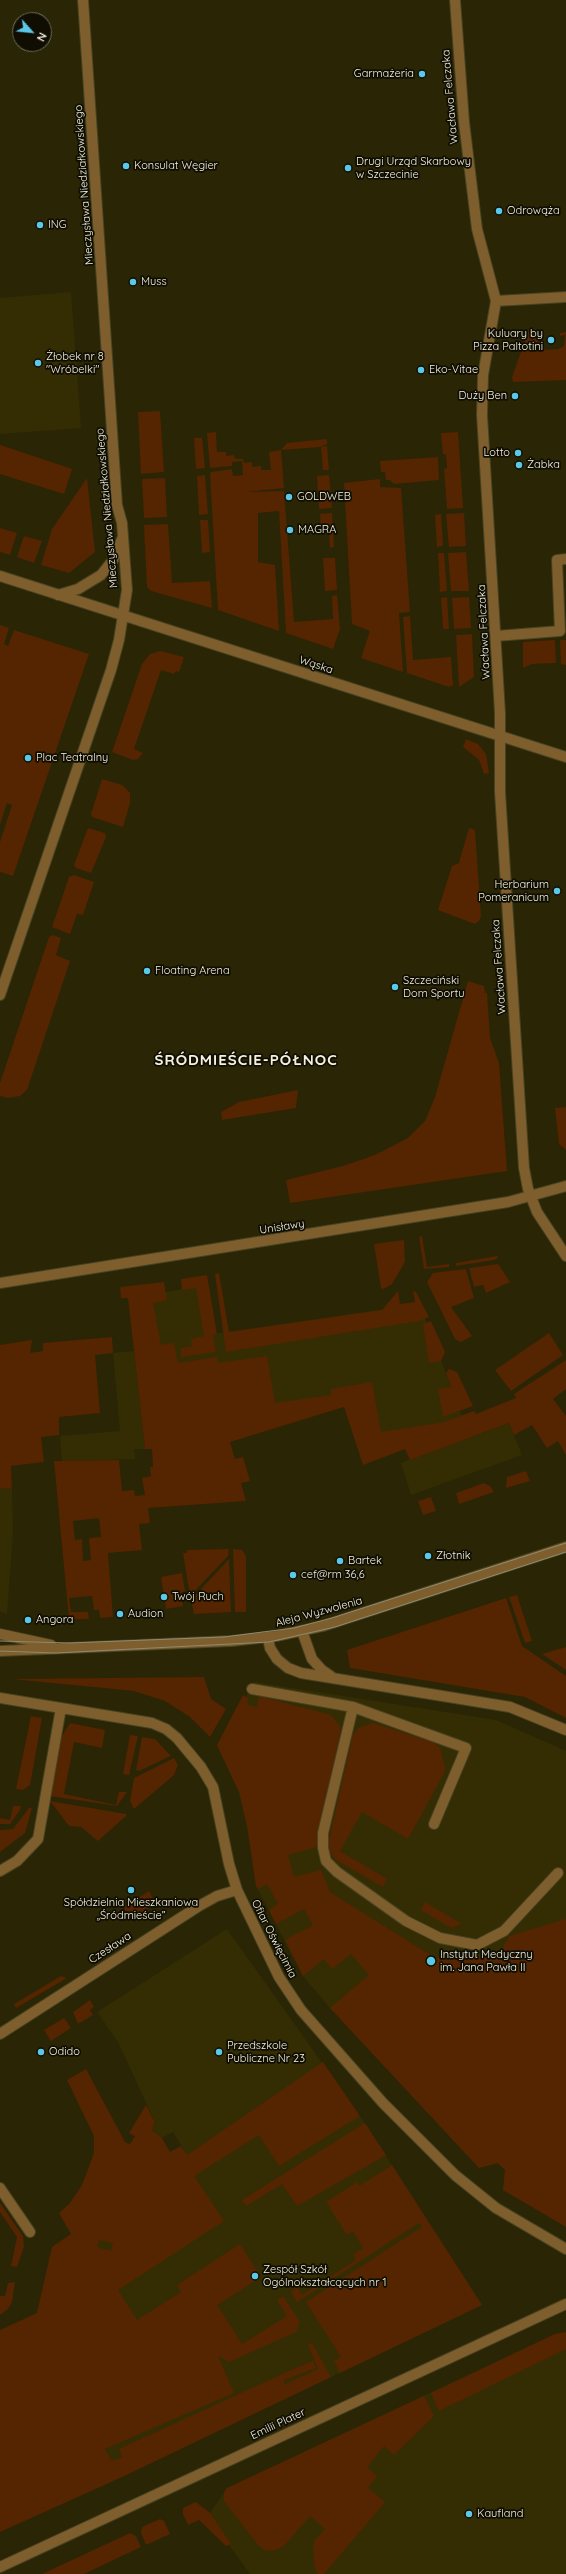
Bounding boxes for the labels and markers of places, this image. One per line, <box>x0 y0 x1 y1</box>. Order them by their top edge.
place label: Garmażeria <box>354 67 414 81</box>
marker: Garmażeria <box>417 69 427 79</box>
place label: Drugi Urząd Skarbowy w Szczecinie <box>356 155 471 181</box>
place label: Konsulat Węgier <box>134 159 218 173</box>
marker: Konsulat Węgier <box>121 161 131 171</box>
marker: Drugi Urząd Skarbowy w Szczecinie <box>343 163 353 173</box>
place label: Odrowąża <box>507 204 560 218</box>
marker: Odrowąża <box>494 206 504 216</box>
place label: ING <box>48 218 66 232</box>
marker: ING <box>35 220 45 230</box>
place label: Muss <box>141 275 167 289</box>
marker: Muss <box>128 277 138 287</box>
place label: Kuluary by Pizza Paltotini <box>473 327 543 353</box>
marker: Kuluary by Pizza Paltotini <box>546 335 556 345</box>
place label: Żłobek nr 8 "Wróbelki" <box>46 350 104 376</box>
marker: Żłobek nr 8 "Wróbelki" <box>33 358 43 368</box>
place label: Eko-Vitae <box>429 363 478 377</box>
marker: Eko-Vitae <box>416 365 426 375</box>
place label: Duży Ben <box>459 389 507 403</box>
marker: Duży Ben <box>510 391 520 401</box>
place label: Lotto <box>483 446 510 460</box>
marker: Lotto <box>513 448 523 458</box>
place label: Żabka <box>527 458 560 472</box>
marker: Żabka <box>514 460 524 470</box>
place label: GOLDWEB <box>297 490 351 504</box>
marker: GOLDWEB <box>284 492 294 502</box>
place label: MAGRA <box>298 523 336 537</box>
marker: MAGRA <box>285 525 295 535</box>
place label: Plac Teatralny <box>36 751 108 765</box>
marker: Plac Teatralny <box>23 753 33 763</box>
place label: Herbarium Pomeranicum <box>478 878 549 904</box>
marker: Herbarium Pomeranicum <box>552 886 562 896</box>
place label: Floating Arena <box>155 964 230 978</box>
marker: Floating Arena <box>142 966 152 976</box>
place label: Szczeciński Dom Sportu <box>403 974 464 1000</box>
marker: Szczeciński Dom Sportu <box>390 982 400 992</box>
place label: Złotnik <box>436 1549 471 1563</box>
marker: Złotnik <box>423 1551 433 1561</box>
place label: Bartek <box>348 1554 382 1568</box>
marker: Bartek <box>335 1556 345 1566</box>
place label: cef@rm 36,6 <box>301 1568 365 1582</box>
marker: cef@rm 36,6 <box>288 1570 298 1580</box>
place label: Twój Ruch <box>172 1590 224 1604</box>
marker: Twój Ruch <box>159 1592 169 1602</box>
place label: Audion <box>128 1607 163 1621</box>
marker: Audion <box>115 1609 125 1619</box>
place label: Angora <box>36 1613 74 1627</box>
marker: Angora <box>23 1615 33 1625</box>
marker: Spółdzielnia Mieszkaniowa „Śródmieście” <box>126 1885 136 1895</box>
place label: Spółdzielnia Mieszkaniowa „Śródmieście” <box>64 1896 198 1922</box>
place label: Instytut Medyczny im. Jana Pawła II <box>440 1948 533 1974</box>
marker: Instytut Medyczny im. Jana Pawła II <box>425 1955 437 1967</box>
place label: Przedszkole Publiczne Nr 23 <box>227 2039 305 2065</box>
place label: Odido <box>49 2045 80 2059</box>
marker: Odido <box>36 2047 46 2057</box>
marker: Przedszkole Publiczne Nr 23 <box>214 2047 224 2057</box>
place label: Zespół Szkół Ogólnokształcących nr 1 <box>263 2263 387 2289</box>
marker: Zespół Szkół Ogólnokształcących nr 1 <box>250 2271 260 2281</box>
place label: Kaufland <box>477 2507 523 2521</box>
marker: Kaufland <box>464 2509 474 2519</box>

